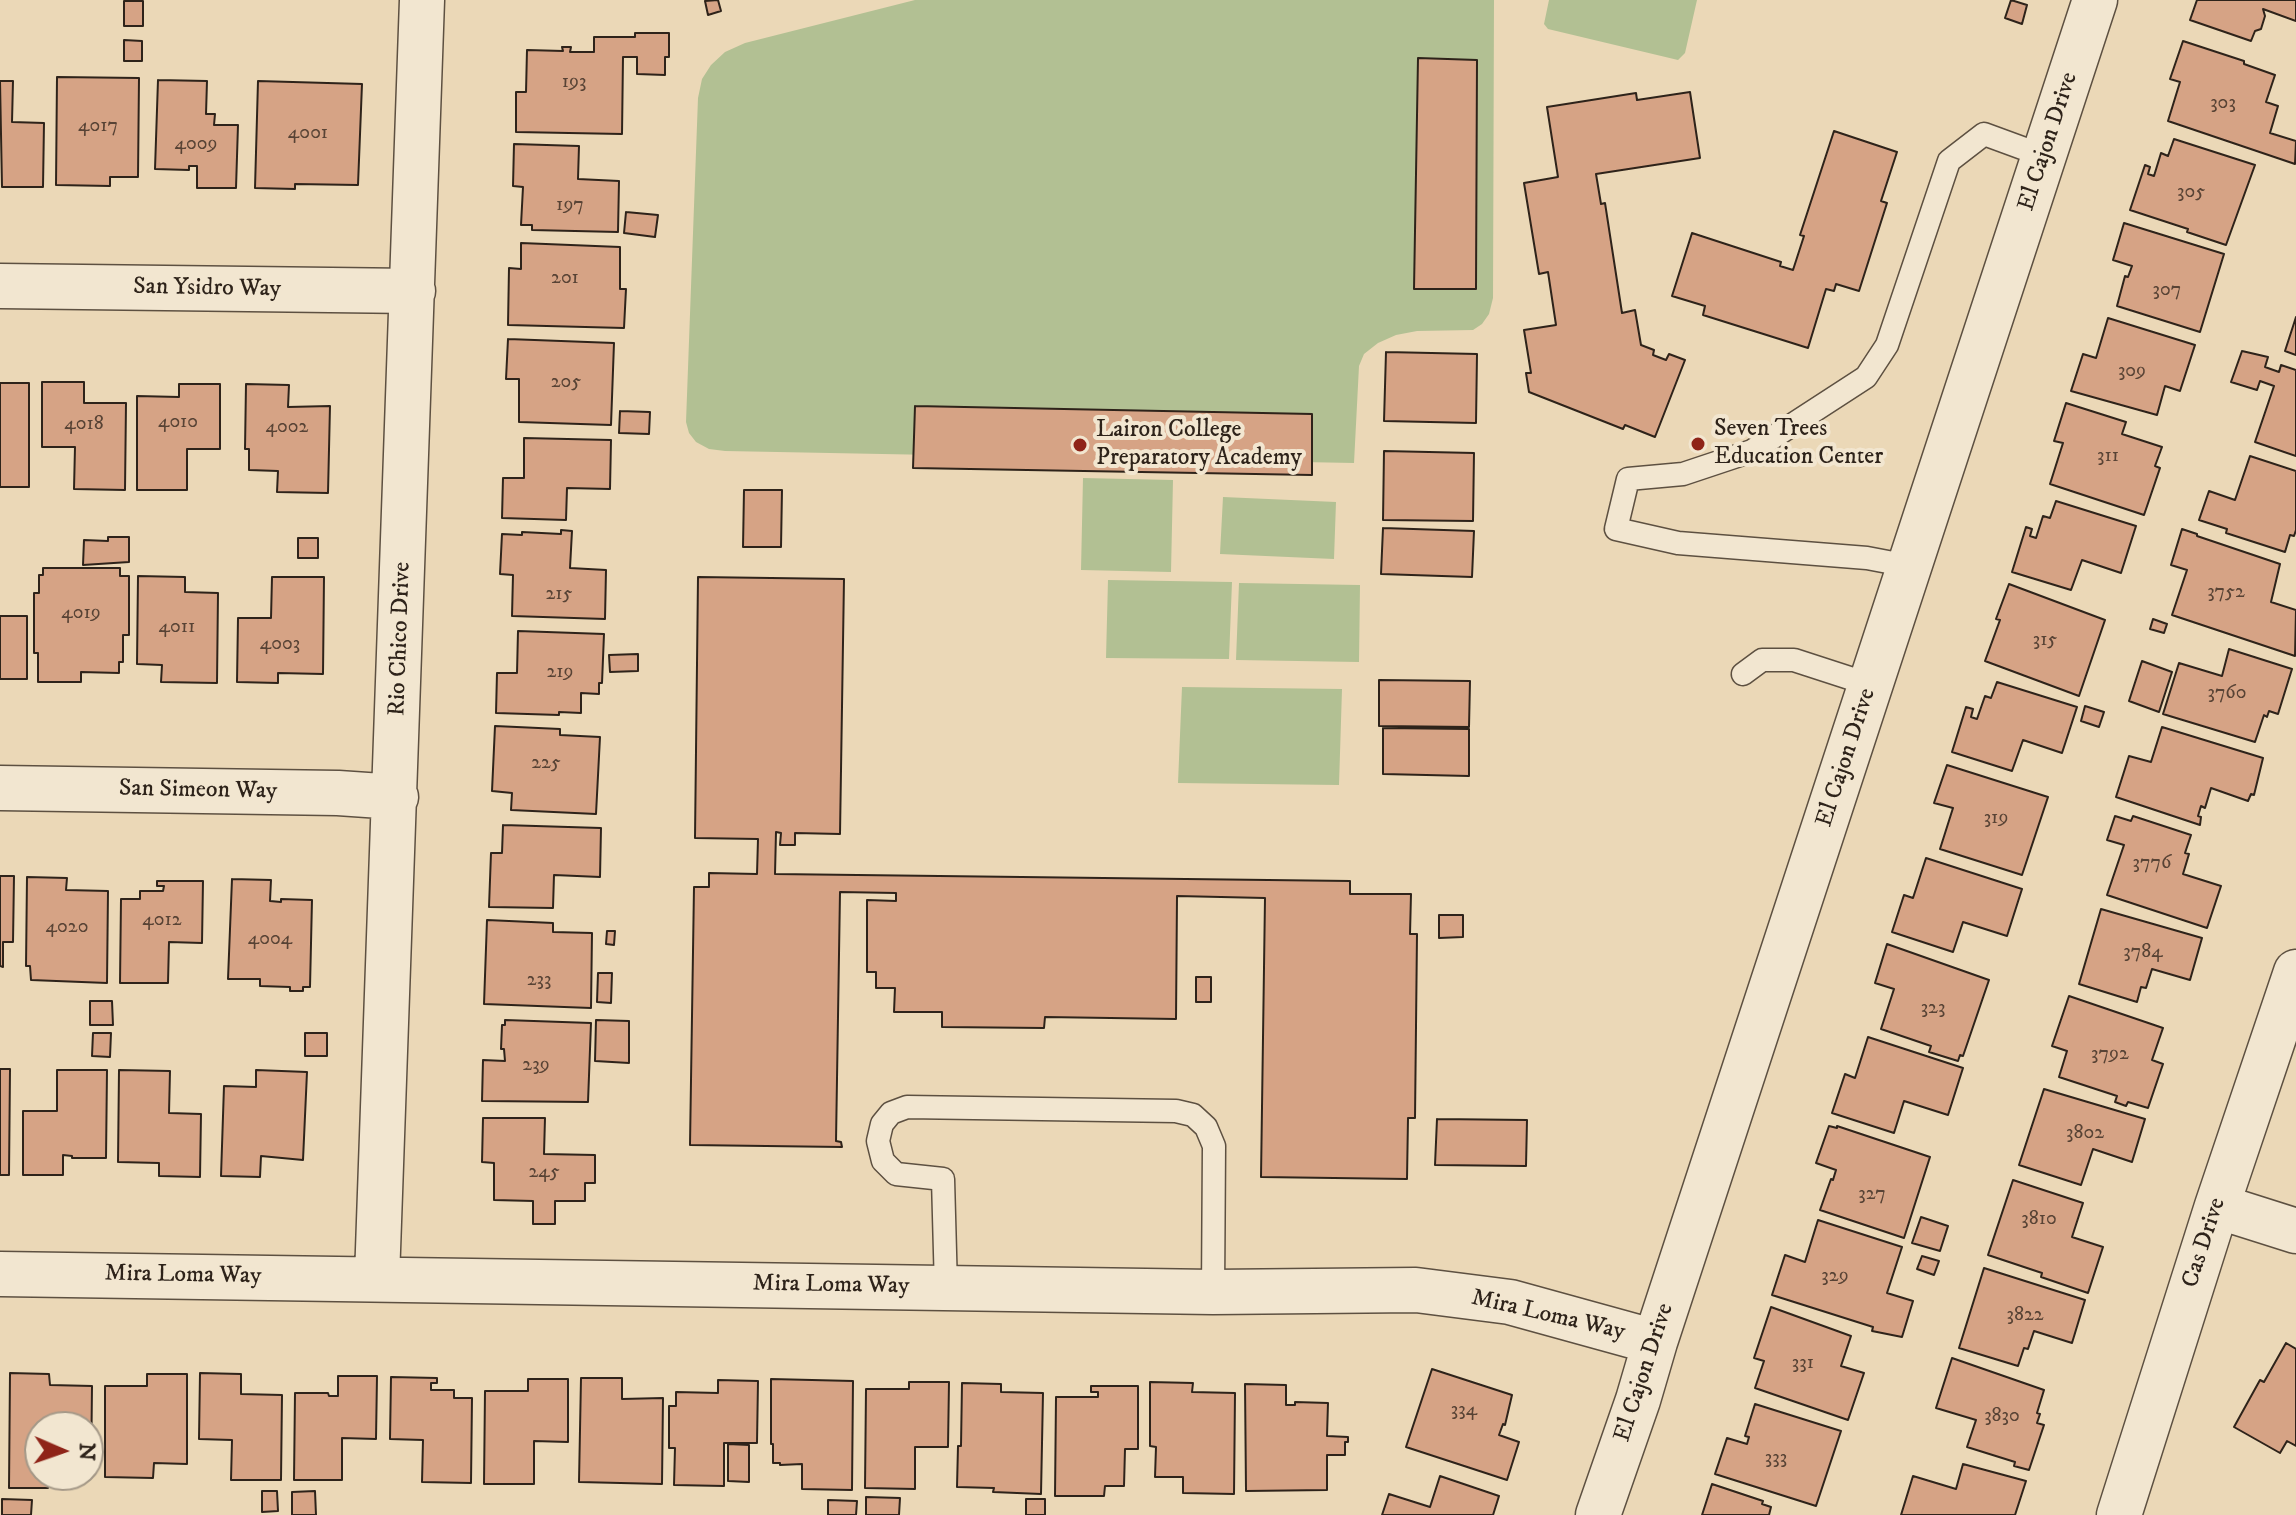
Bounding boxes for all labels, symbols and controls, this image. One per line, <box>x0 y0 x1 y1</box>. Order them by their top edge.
street label: El Cajon Drive <box>2013 69 2085 215</box>
house number: 193 <box>562 71 586 95</box>
house number: 303 <box>2210 92 2236 116</box>
house number: 4017 <box>78 115 118 139</box>
house number: 4001 <box>288 122 328 146</box>
house number: 4009 <box>174 133 218 157</box>
house number: 305 <box>2177 181 2205 205</box>
house number: 197 <box>556 194 584 218</box>
house number: 201 <box>551 267 579 291</box>
street label: San Ysidro Way <box>133 273 281 305</box>
house number: 307 <box>2153 279 2181 303</box>
house number: 309 <box>2118 360 2146 384</box>
house number: 205 <box>551 371 581 395</box>
house number: 4010 <box>158 411 198 435</box>
house number: 4018 <box>64 413 104 437</box>
house number: 4002 <box>266 416 308 440</box>
place label: Seven Trees Education Center <box>1714 416 1883 472</box>
place label: Lairon College Preparatory Academy <box>1096 417 1302 473</box>
marker: Seven Trees Education Center <box>1689 435 1707 453</box>
marker: Lairon College Preparatory Academy <box>1071 436 1089 454</box>
house number: 311 <box>2097 445 2119 469</box>
street label: Rio Chico Drive <box>384 561 418 717</box>
house number: 3752 <box>2207 581 2245 605</box>
house number: 215 <box>546 583 572 607</box>
house number: 4019 <box>61 602 101 626</box>
house number: 4011 <box>159 616 195 640</box>
house number: 315 <box>2033 629 2057 653</box>
house number: 4003 <box>260 633 300 657</box>
house number: 219 <box>546 661 574 685</box>
house number: 3760 <box>2207 682 2247 706</box>
street label: El Cajon Drive <box>1811 685 1883 831</box>
house number: 225 <box>531 752 561 776</box>
street label: San Simeon Way <box>119 775 277 807</box>
house number: 319 <box>1984 807 2008 831</box>
house number: 3776 <box>2133 852 2171 876</box>
house number: 4012 <box>142 909 182 933</box>
house number: 4020 <box>46 916 88 940</box>
house number: 4004 <box>248 928 292 952</box>
house number: 3784 <box>2123 941 2163 965</box>
house number: 233 <box>527 969 551 993</box>
house number: 323 <box>1921 997 1945 1021</box>
house number: 3792 <box>2091 1043 2129 1067</box>
house number: 239 <box>522 1054 550 1078</box>
house number: 3802 <box>2066 1122 2104 1146</box>
house number: 245 <box>528 1161 560 1185</box>
house number: 327 <box>1858 1183 1886 1207</box>
street label: Cas Drive <box>2177 1194 2233 1292</box>
house number: 3810 <box>2021 1208 2057 1232</box>
street label: Mira Loma Way <box>104 1260 262 1292</box>
house number: 329 <box>1821 1265 1849 1289</box>
street label: Mira Loma Way <box>752 1270 910 1302</box>
street label: Mira Loma Way <box>1468 1284 1628 1348</box>
street label: El Cajon Drive <box>1609 1300 1681 1446</box>
house number: 3822 <box>2006 1304 2044 1328</box>
house number: 331 <box>1792 1352 1814 1376</box>
house number: 334 <box>1451 1399 1477 1423</box>
house number: 3830 <box>1984 1405 2020 1429</box>
north arrow <box>24 1411 104 1491</box>
text: N <box>73 1442 100 1461</box>
house number: 333 <box>1765 1447 1787 1471</box>

